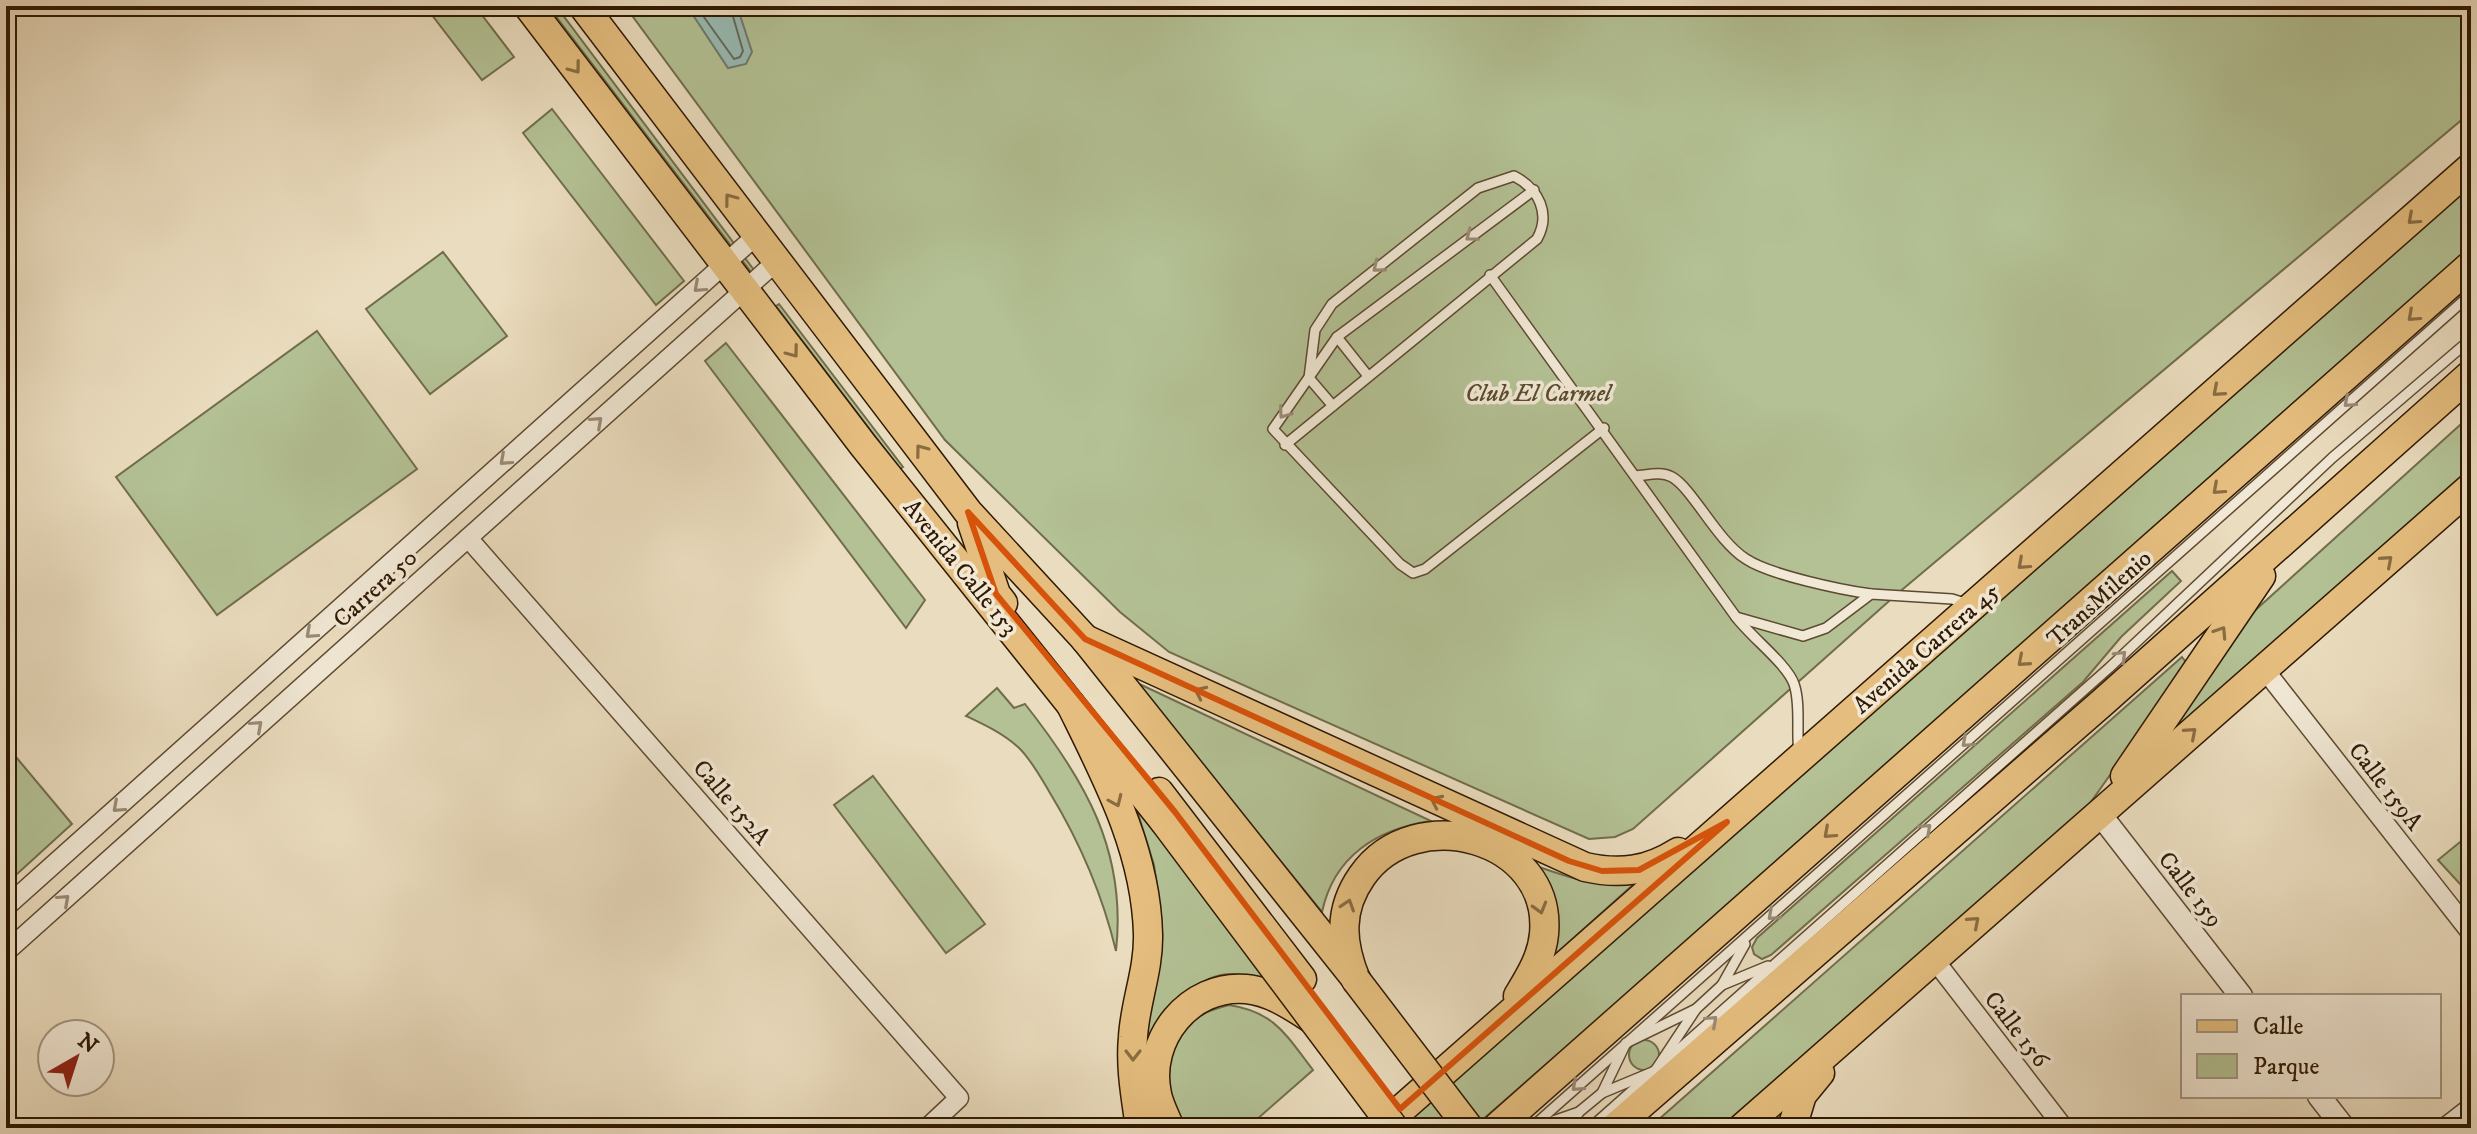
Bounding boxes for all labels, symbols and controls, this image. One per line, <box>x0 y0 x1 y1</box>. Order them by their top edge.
one-way arrow <box>566 59 580 74</box>
one-way arrow <box>725 193 740 208</box>
one-way arrow <box>2407 209 2422 224</box>
one-way arrow <box>1466 227 1480 241</box>
one-way arrow <box>1373 257 1387 272</box>
one-way arrow <box>693 277 708 291</box>
one-way arrow <box>2407 307 2422 321</box>
one-way arrow <box>783 343 797 358</box>
park label: Club El Carmel <box>1465 379 1614 409</box>
one-way arrow <box>2212 381 2227 396</box>
one-way arrow <box>2344 392 2359 406</box>
one-way arrow <box>1280 404 1294 418</box>
one-way arrow <box>588 417 603 432</box>
one-way arrow <box>917 444 931 459</box>
one-way arrow <box>500 450 515 465</box>
one-way arrow <box>2212 479 2227 494</box>
street label: Avenida Calle 153 <box>896 494 1024 642</box>
street label: Carrera 50 <box>327 543 424 634</box>
street label: TransMilenio <box>2041 544 2158 654</box>
one-way arrow <box>2018 554 2033 568</box>
one-way arrow <box>2377 557 2392 571</box>
street label: Avenida Carrera 45 <box>1847 577 2006 721</box>
one-way arrow <box>306 624 321 638</box>
one-way arrow <box>2211 626 2226 641</box>
one-way arrow <box>2018 651 2033 666</box>
one-way arrow <box>2112 651 2126 665</box>
one-way arrow <box>1194 686 1209 702</box>
one-way arrow <box>248 721 263 736</box>
one-way arrow <box>2182 728 2196 742</box>
one-way arrow <box>1962 733 1977 747</box>
street label: Calle 159A <box>2342 737 2429 837</box>
street label: Calle 152A <box>686 754 777 852</box>
one-way arrow <box>1106 793 1122 807</box>
one-way arrow <box>1430 795 1445 811</box>
one-way arrow <box>112 797 127 812</box>
one-way arrow <box>1823 824 1838 838</box>
one-way arrow <box>1917 824 1932 838</box>
street label: Calle 159 <box>2151 846 2229 934</box>
one-way arrow <box>55 894 69 909</box>
one-way arrow <box>1339 899 1355 913</box>
one-way arrow <box>1531 901 1548 915</box>
one-way arrow <box>1768 906 1783 920</box>
one-way arrow <box>1965 918 1980 932</box>
street label: Calle 156 <box>1977 985 2056 1075</box>
legend <box>2181 994 2441 1098</box>
text: Calle <box>2253 1012 2303 1042</box>
one-way arrow <box>1702 1016 1717 1030</box>
north arrow <box>36 1018 116 1098</box>
text: N <box>72 1027 103 1060</box>
one-way arrow <box>1124 1049 1142 1062</box>
text: Parque <box>2253 1052 2319 1082</box>
one-way arrow <box>1572 1077 1587 1091</box>

